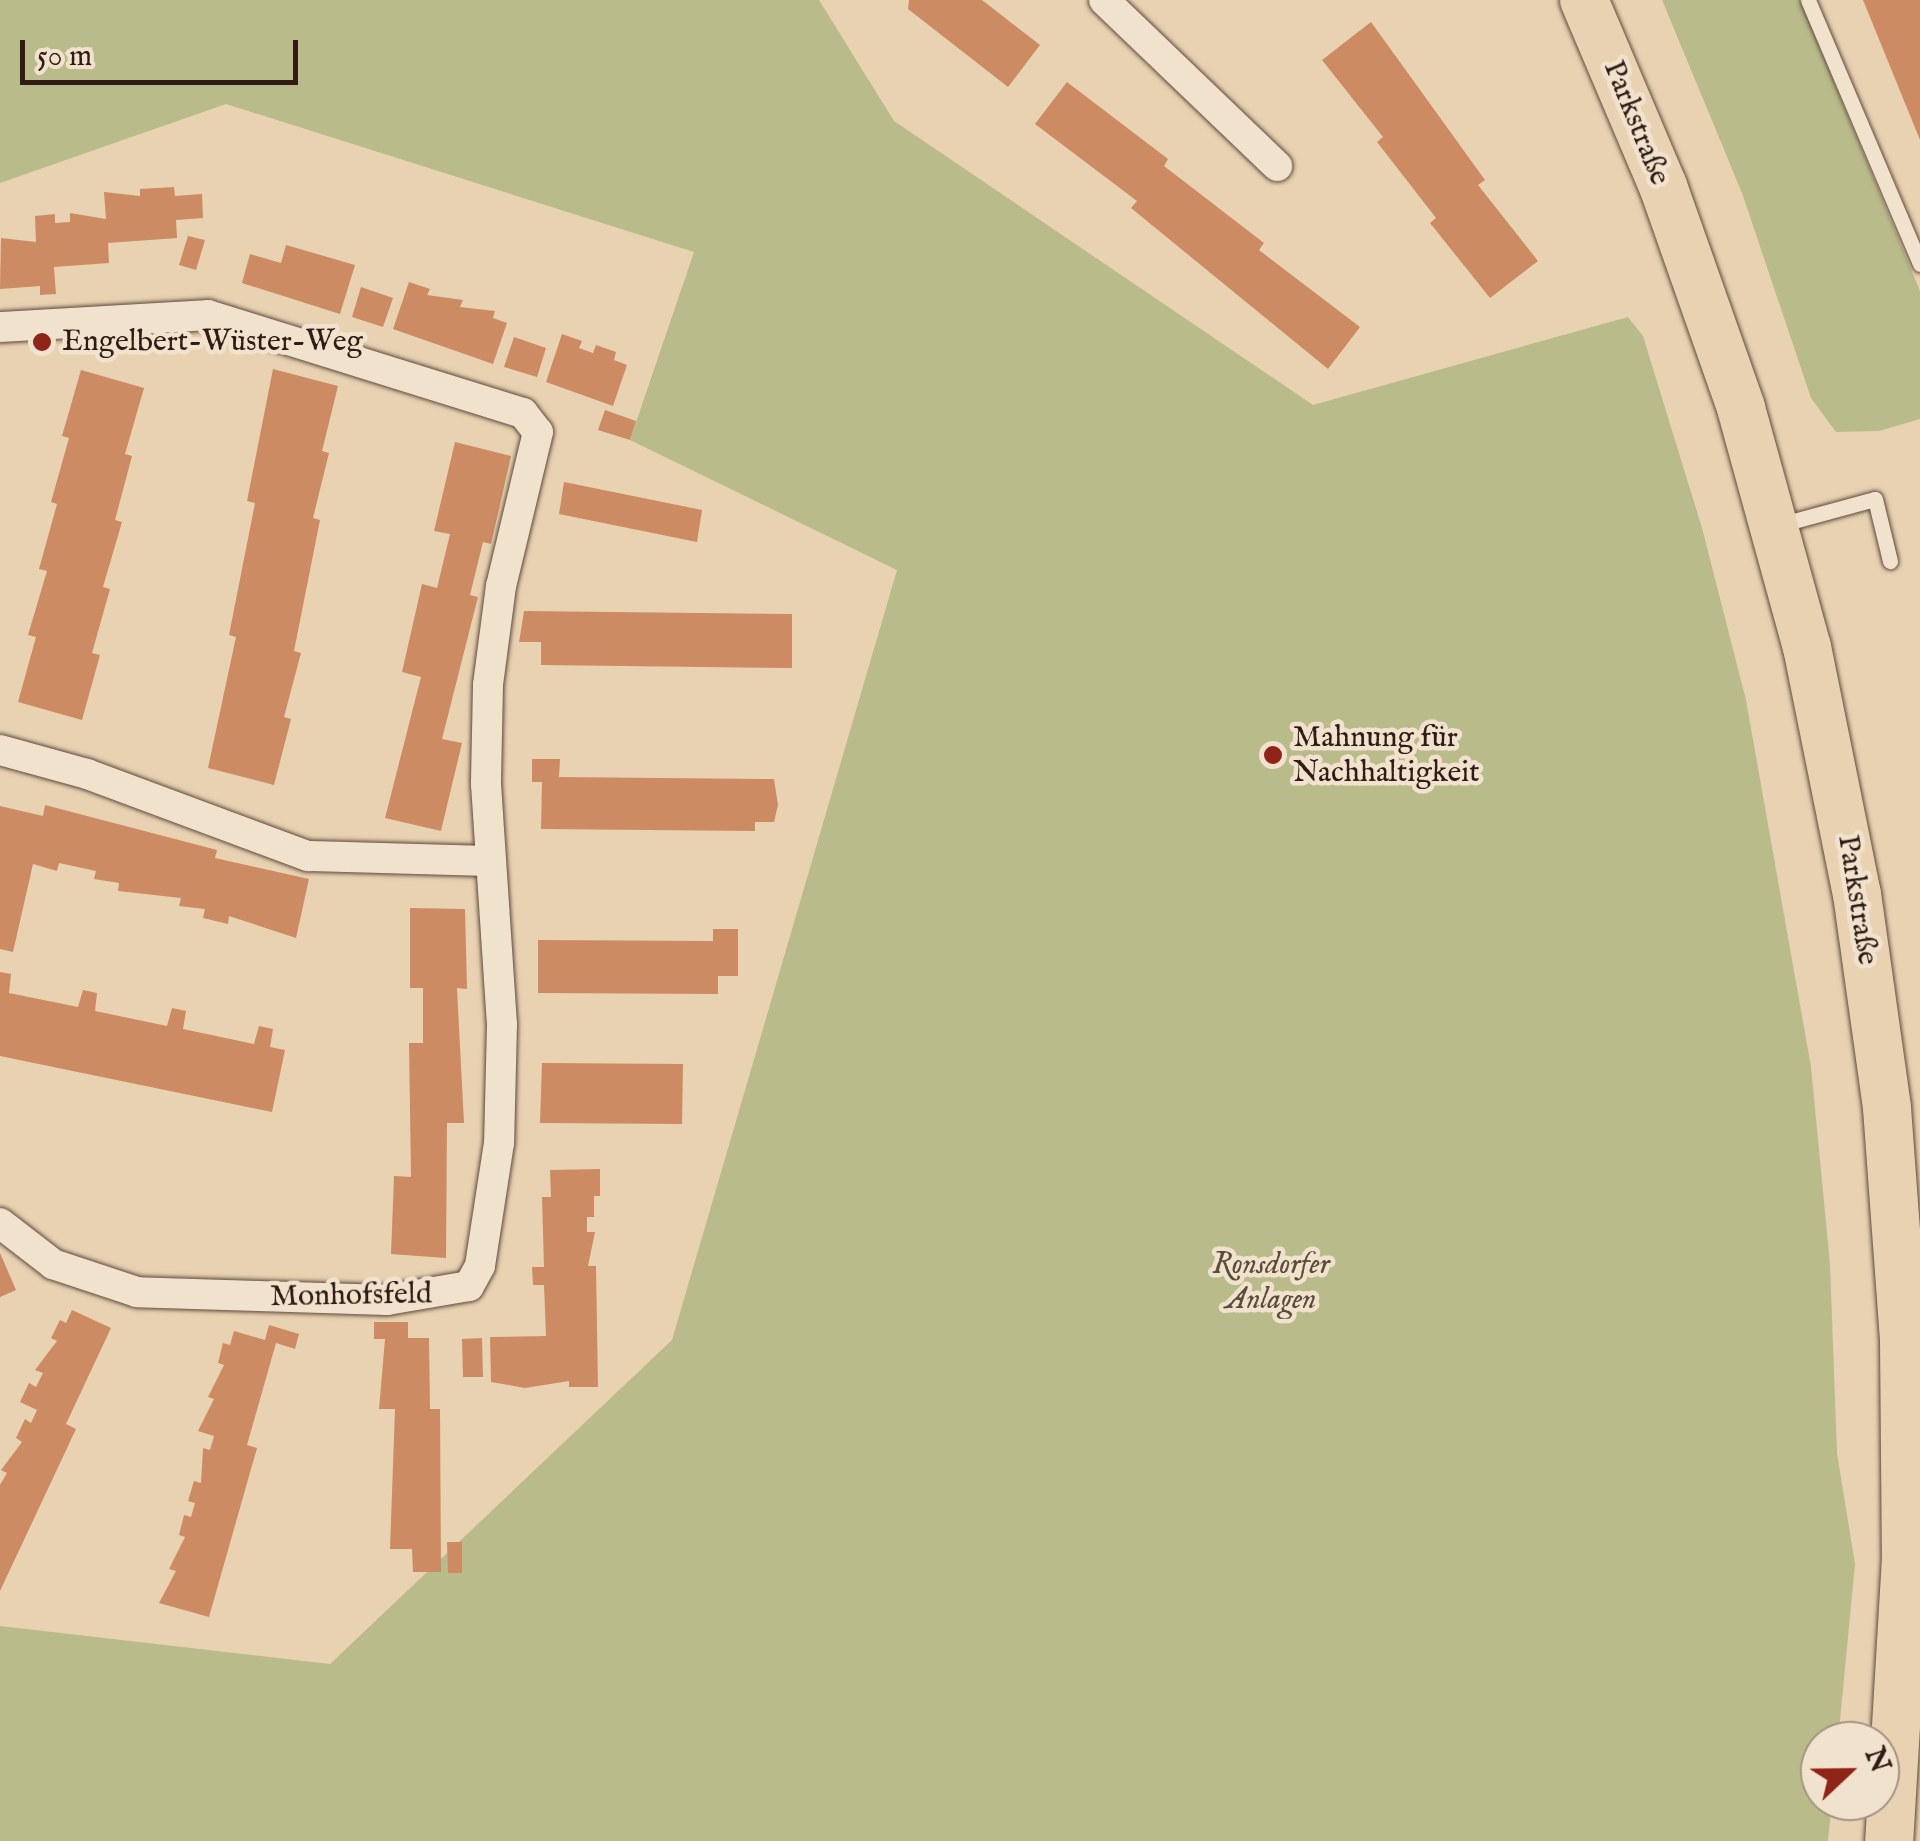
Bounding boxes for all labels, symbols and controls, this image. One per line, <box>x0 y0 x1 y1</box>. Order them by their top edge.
scale bar <box>25 20 302 82</box>
text: 50 m <box>37 38 92 76</box>
street label: Parkstraße <box>1595 55 1677 191</box>
place label: Engelbert-Wüster-Weg <box>62 324 363 360</box>
marker: Engelbert-Wüster-Weg <box>31 331 53 353</box>
place label: Mahnung für Nachhaltigkeit <box>1293 720 1480 790</box>
marker: Mahnung für Nachhaltigkeit <box>1262 744 1284 766</box>
street label: Parkstraße <box>1829 832 1885 968</box>
park label: Ronsdorfer Anlagen <box>1212 1247 1330 1318</box>
street label: Monhofsfeld <box>270 1277 432 1315</box>
north arrow <box>1800 1721 1900 1821</box>
text: N <box>1856 1743 1897 1778</box>

